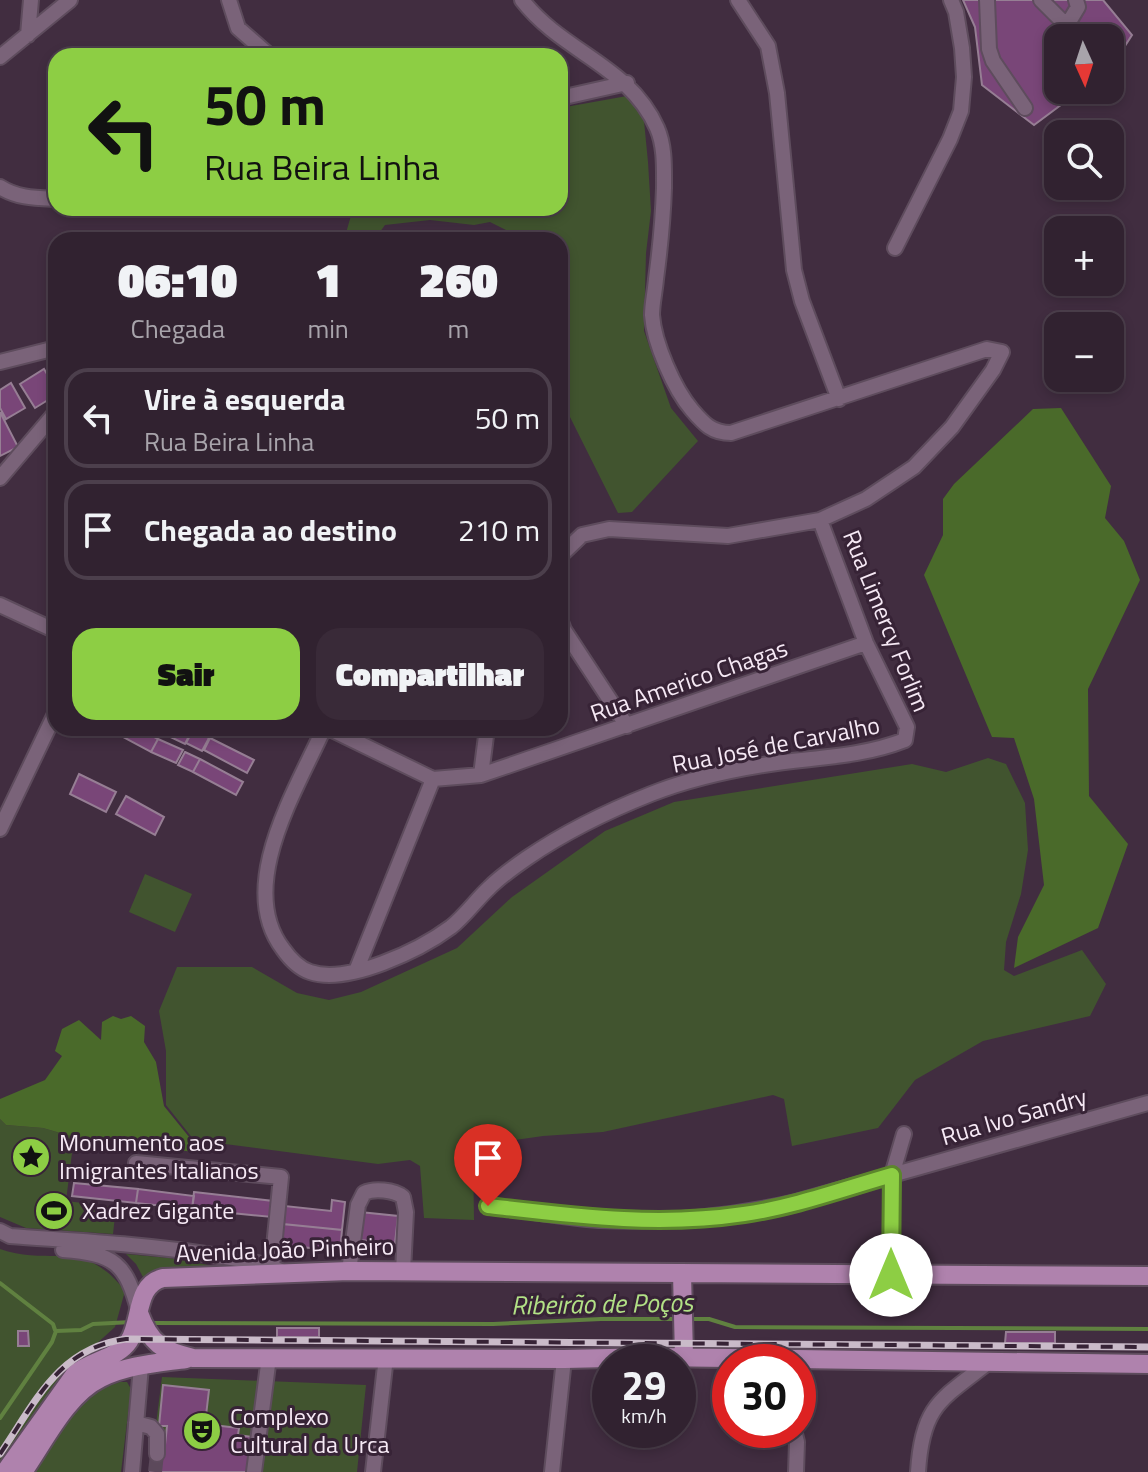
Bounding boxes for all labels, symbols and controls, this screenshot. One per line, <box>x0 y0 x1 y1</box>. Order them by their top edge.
north arrow <box>1044 24 1124 104</box>
map controls <box>1044 24 1124 392</box>
text: 50 m <box>204 62 326 147</box>
icon: left <box>72 80 176 184</box>
button: search <box>1044 120 1124 200</box>
text: Rua Beira Linha <box>204 139 440 194</box>
button: + <box>1044 216 1124 296</box>
text: 06:10 <box>118 243 237 316</box>
text: 1 <box>315 243 341 316</box>
text: 260 <box>419 243 498 316</box>
text: Chegada <box>131 309 225 348</box>
text: min <box>307 309 349 348</box>
text: m <box>448 309 469 348</box>
button: − <box>1044 312 1124 392</box>
text: Vire à esquerda <box>144 376 345 422</box>
text: 50 m <box>475 395 540 441</box>
icon: left <box>76 396 120 440</box>
text: Rua Beira Linha <box>144 422 314 461</box>
text: Chegada ao destino <box>144 507 397 553</box>
text: 210 m <box>458 507 540 553</box>
icon: arrive <box>76 508 120 552</box>
street label: Rua Limercy Forlim <box>834 524 940 717</box>
button: Sair <box>72 628 300 720</box>
button: Compartilhar <box>316 628 544 720</box>
street label: Rua Americo Chagas <box>585 629 792 731</box>
street label: Rua José de Carvalho <box>669 706 883 782</box>
street label: Rua Ivo Sandry <box>936 1078 1091 1154</box>
place label: Monumento aos Imigrantes Italianos <box>59 1124 259 1188</box>
pin <box>454 1124 522 1206</box>
place icon: Monumento aos Imigrantes Italianos <box>10 1136 52 1178</box>
icon: arrive <box>466 1136 510 1180</box>
sports icon: Xadrez Gigante <box>33 1190 75 1232</box>
place label: Xadrez Gigante <box>82 1192 234 1228</box>
street label: Avenida João Pinheiro <box>175 1227 395 1271</box>
position arrow <box>849 1233 933 1317</box>
water label: Ribeirão de Poços <box>511 1282 695 1325</box>
speed limit sign: 30 <box>712 1344 816 1448</box>
text: 29 <box>622 1355 666 1416</box>
place label: Complexo Cultural da Urca <box>230 1398 389 1462</box>
text: km/h <box>621 1400 667 1431</box>
theatre icon: Complexo Cultural da Urca <box>181 1410 223 1452</box>

